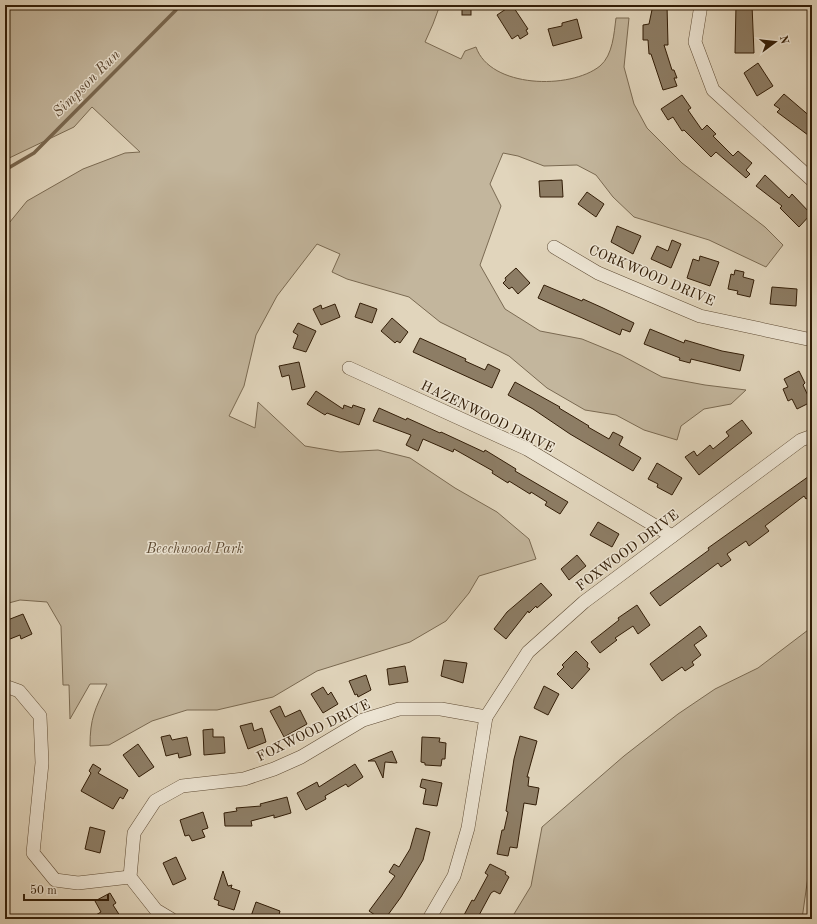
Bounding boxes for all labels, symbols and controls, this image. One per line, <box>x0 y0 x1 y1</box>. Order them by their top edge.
north arrow <box>755 22 795 62</box>
text: N <box>777 34 790 46</box>
water label: Simpson Run <box>50 47 124 121</box>
street label: CORKWOOD DRIVE <box>587 243 717 309</box>
street label: HAZENWOOD DRIVE <box>419 378 557 455</box>
street label: FOXWOOD DRIVE <box>574 508 682 594</box>
park label: Beechwood Park <box>145 542 244 556</box>
street label: FOXWOOD DRIVE <box>254 697 373 765</box>
scale bar <box>24 876 108 902</box>
text: 50 m <box>30 884 57 897</box>

